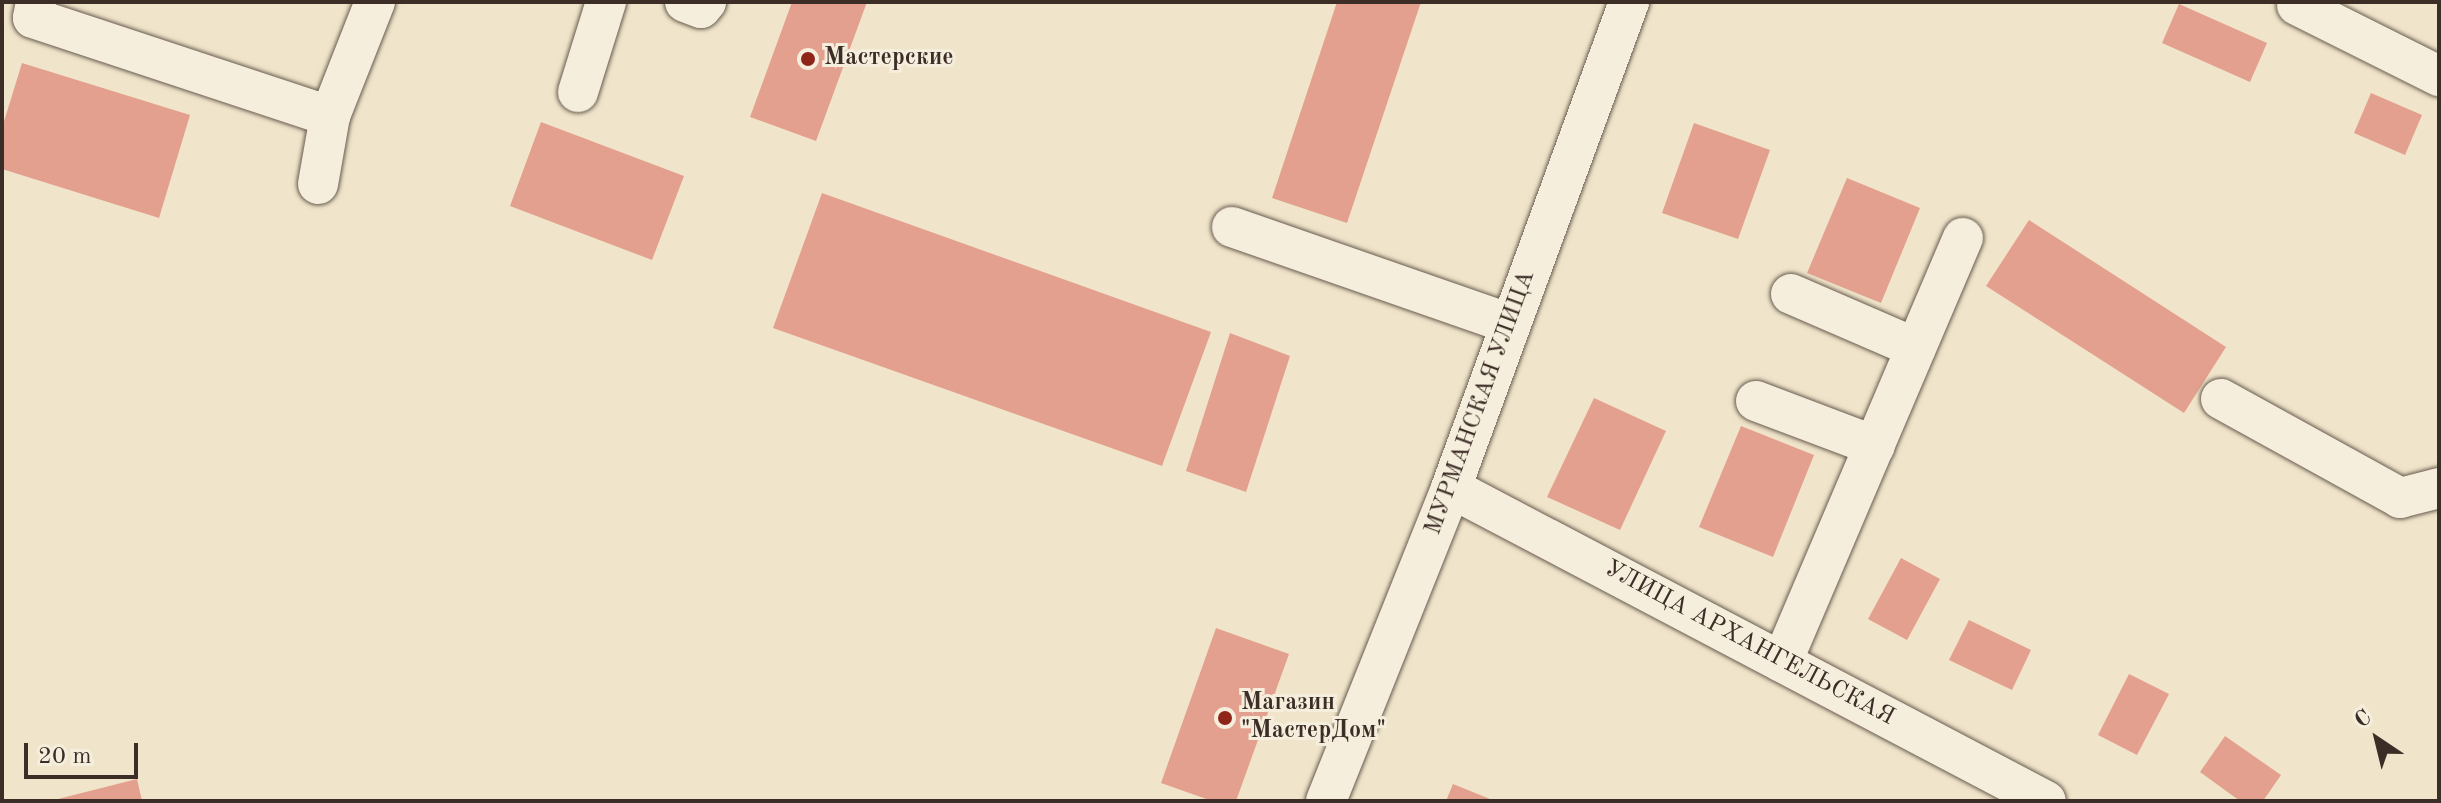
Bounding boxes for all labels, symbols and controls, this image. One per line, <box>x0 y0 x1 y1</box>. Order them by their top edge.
place label: Мастерские <box>824 45 954 73</box>
marker: Мастерские <box>799 50 817 68</box>
street label: МУРМАНСКАЯ УЛИЦА <box>1420 267 1542 539</box>
street label: УЛИЦА АРХАНГЕЛЬСКАЯ <box>1599 555 1899 733</box>
place label: Магазин "МастерДом" <box>1241 690 1386 746</box>
north arrow <box>2337 699 2417 779</box>
text: С <box>2351 706 2375 733</box>
marker: Магазин "МастерДом" <box>1216 709 1234 727</box>
scale bar <box>28 727 142 777</box>
text: 20 m <box>38 745 92 769</box>

